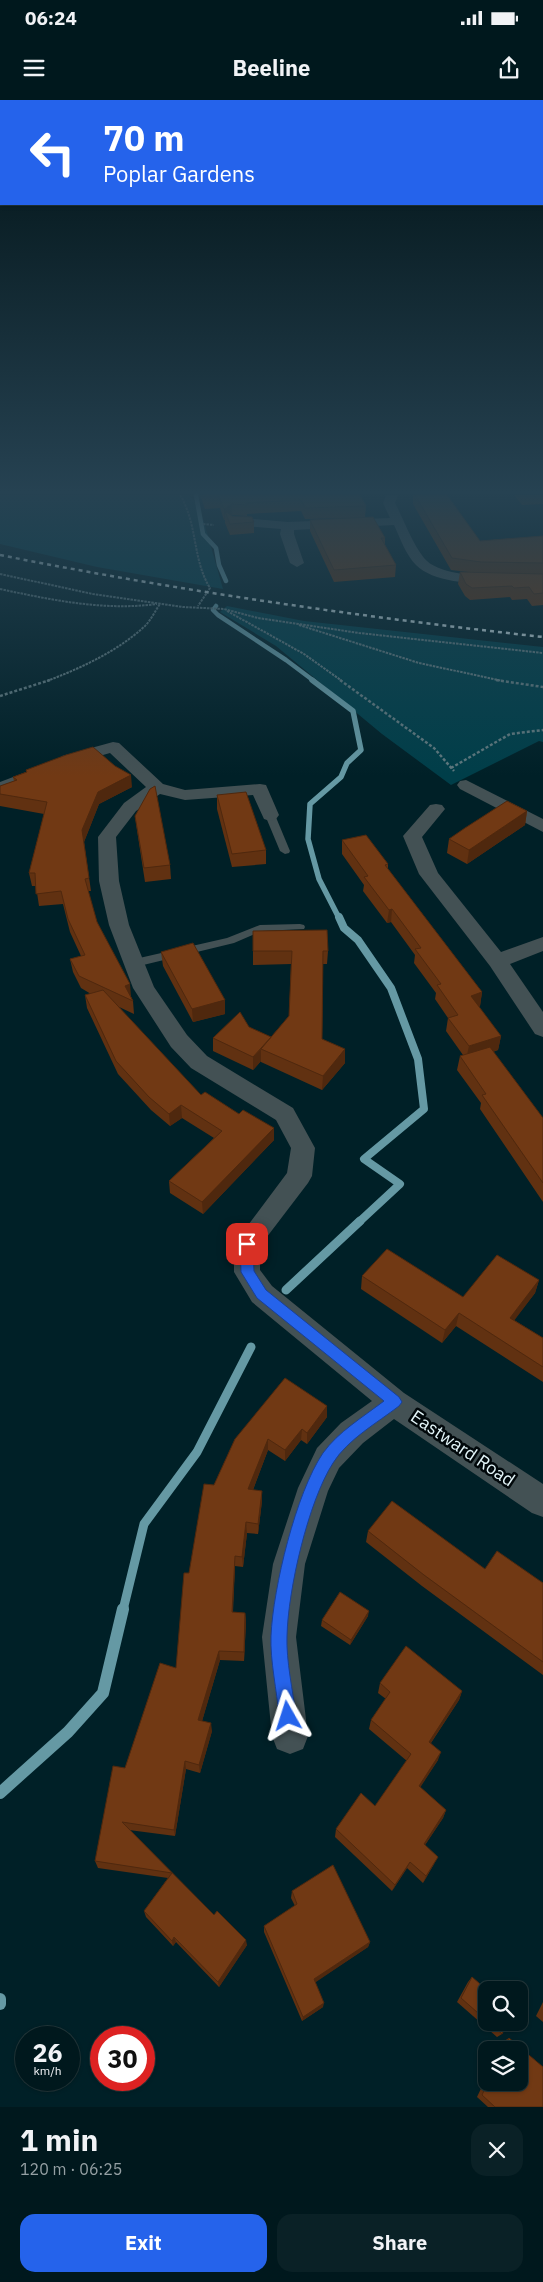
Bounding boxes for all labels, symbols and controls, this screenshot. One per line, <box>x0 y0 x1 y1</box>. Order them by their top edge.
text: 06:24 <box>25 6 77 30</box>
text: Beeline <box>233 53 310 82</box>
icon: menu <box>20 54 48 82</box>
icon: share <box>495 54 523 82</box>
text: 70 m <box>103 115 185 161</box>
icon: left <box>20 120 85 185</box>
text: Poplar Gardens <box>103 159 255 188</box>
pin <box>226 1223 268 1265</box>
icon: arrive <box>233 1230 261 1258</box>
street label: Eastward Road <box>406 1405 520 1491</box>
position arrow <box>261 1689 313 1741</box>
map controls <box>478 1981 528 2091</box>
button: search <box>478 1981 528 2031</box>
speed limit sign: 30 <box>90 2026 155 2091</box>
text: 26 <box>32 2036 63 2069</box>
button: layers <box>478 2041 528 2091</box>
text: km/h <box>33 2063 62 2078</box>
text: 1 min <box>20 2120 98 2159</box>
button: close <box>471 2124 523 2176</box>
text: 120 m · 06:25 <box>20 2159 122 2179</box>
button: Exit <box>20 2214 267 2272</box>
button: Share <box>277 2214 523 2272</box>

